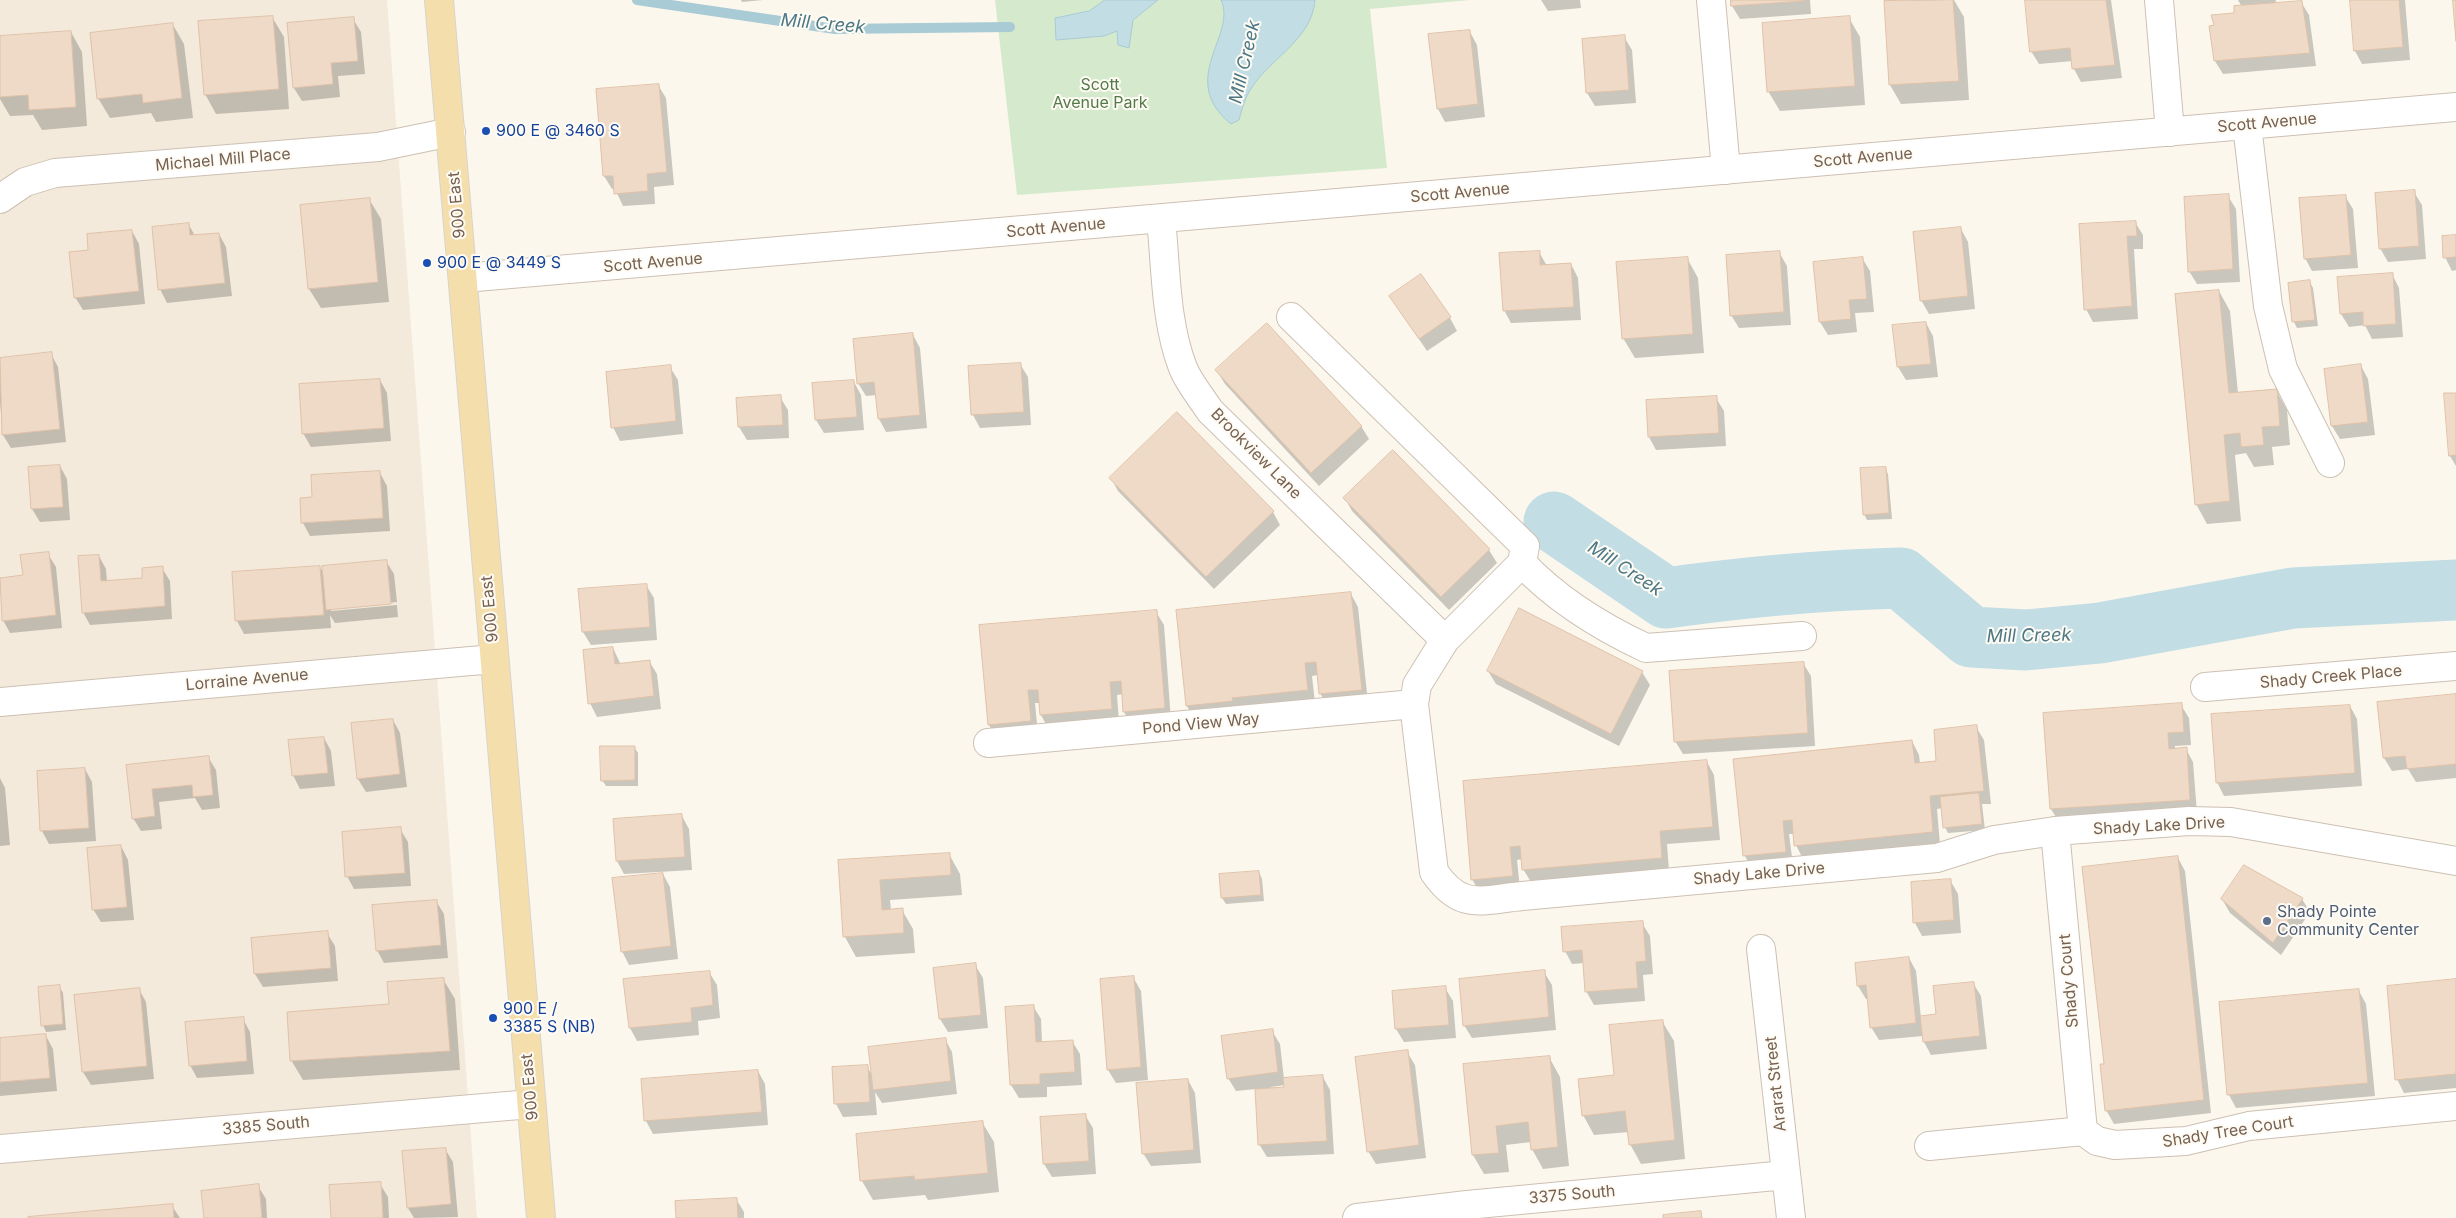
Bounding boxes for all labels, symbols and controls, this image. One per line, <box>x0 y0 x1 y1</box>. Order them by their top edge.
water label: Mill Creek <box>780 10 866 38</box>
water label: Mill Creek <box>1225 18 1265 106</box>
park label: Scott Avenue Park <box>1053 75 1147 113</box>
street label: Scott Avenue <box>2216 109 2318 137</box>
place label: 900 E @ 3460 S <box>496 121 620 141</box>
marker: 900 E @ 3460 S <box>480 125 492 137</box>
street label: Scott Avenue <box>1812 144 1914 172</box>
street label: Michael Mill Place <box>155 145 291 175</box>
street label: 900 East <box>445 171 469 239</box>
street label: Scott Avenue <box>1409 179 1511 207</box>
street label: Scott Avenue <box>1005 214 1107 242</box>
street label: Scott Avenue <box>602 249 704 277</box>
place label: 900 E @ 3449 S <box>437 253 561 273</box>
marker: 900 E @ 3449 S <box>421 257 433 269</box>
street label: Brookview Lane <box>1207 405 1305 503</box>
water label: Mill Creek <box>1584 537 1666 601</box>
street label: 900 East <box>478 575 502 643</box>
water label: Mill Creek <box>1986 624 2072 648</box>
street label: Shady Creek Place <box>2259 661 2403 693</box>
street label: Lorraine Avenue <box>185 665 309 695</box>
street label: Pond View Way <box>1142 709 1260 739</box>
street label: Shady Lake Drive <box>2093 813 2225 839</box>
street label: Shady Lake Drive <box>1692 859 1826 889</box>
place label: Shady Pointe Community Center <box>2277 902 2419 940</box>
marker: Shady Pointe Community Center <box>2261 915 2273 927</box>
street label: Shady Court <box>2055 933 2083 1029</box>
place label: 900 E / 3385 S (NB) <box>503 999 596 1037</box>
marker: 900 E / 3385 S (NB) <box>487 1012 499 1024</box>
street label: Ararat Street <box>1761 1035 1791 1133</box>
street label: 900 East <box>518 1053 542 1121</box>
street label: Shady Tree Court <box>2161 1112 2295 1152</box>
street label: 3385 South <box>221 1113 311 1139</box>
street label: 3375 South <box>1528 1182 1616 1208</box>

